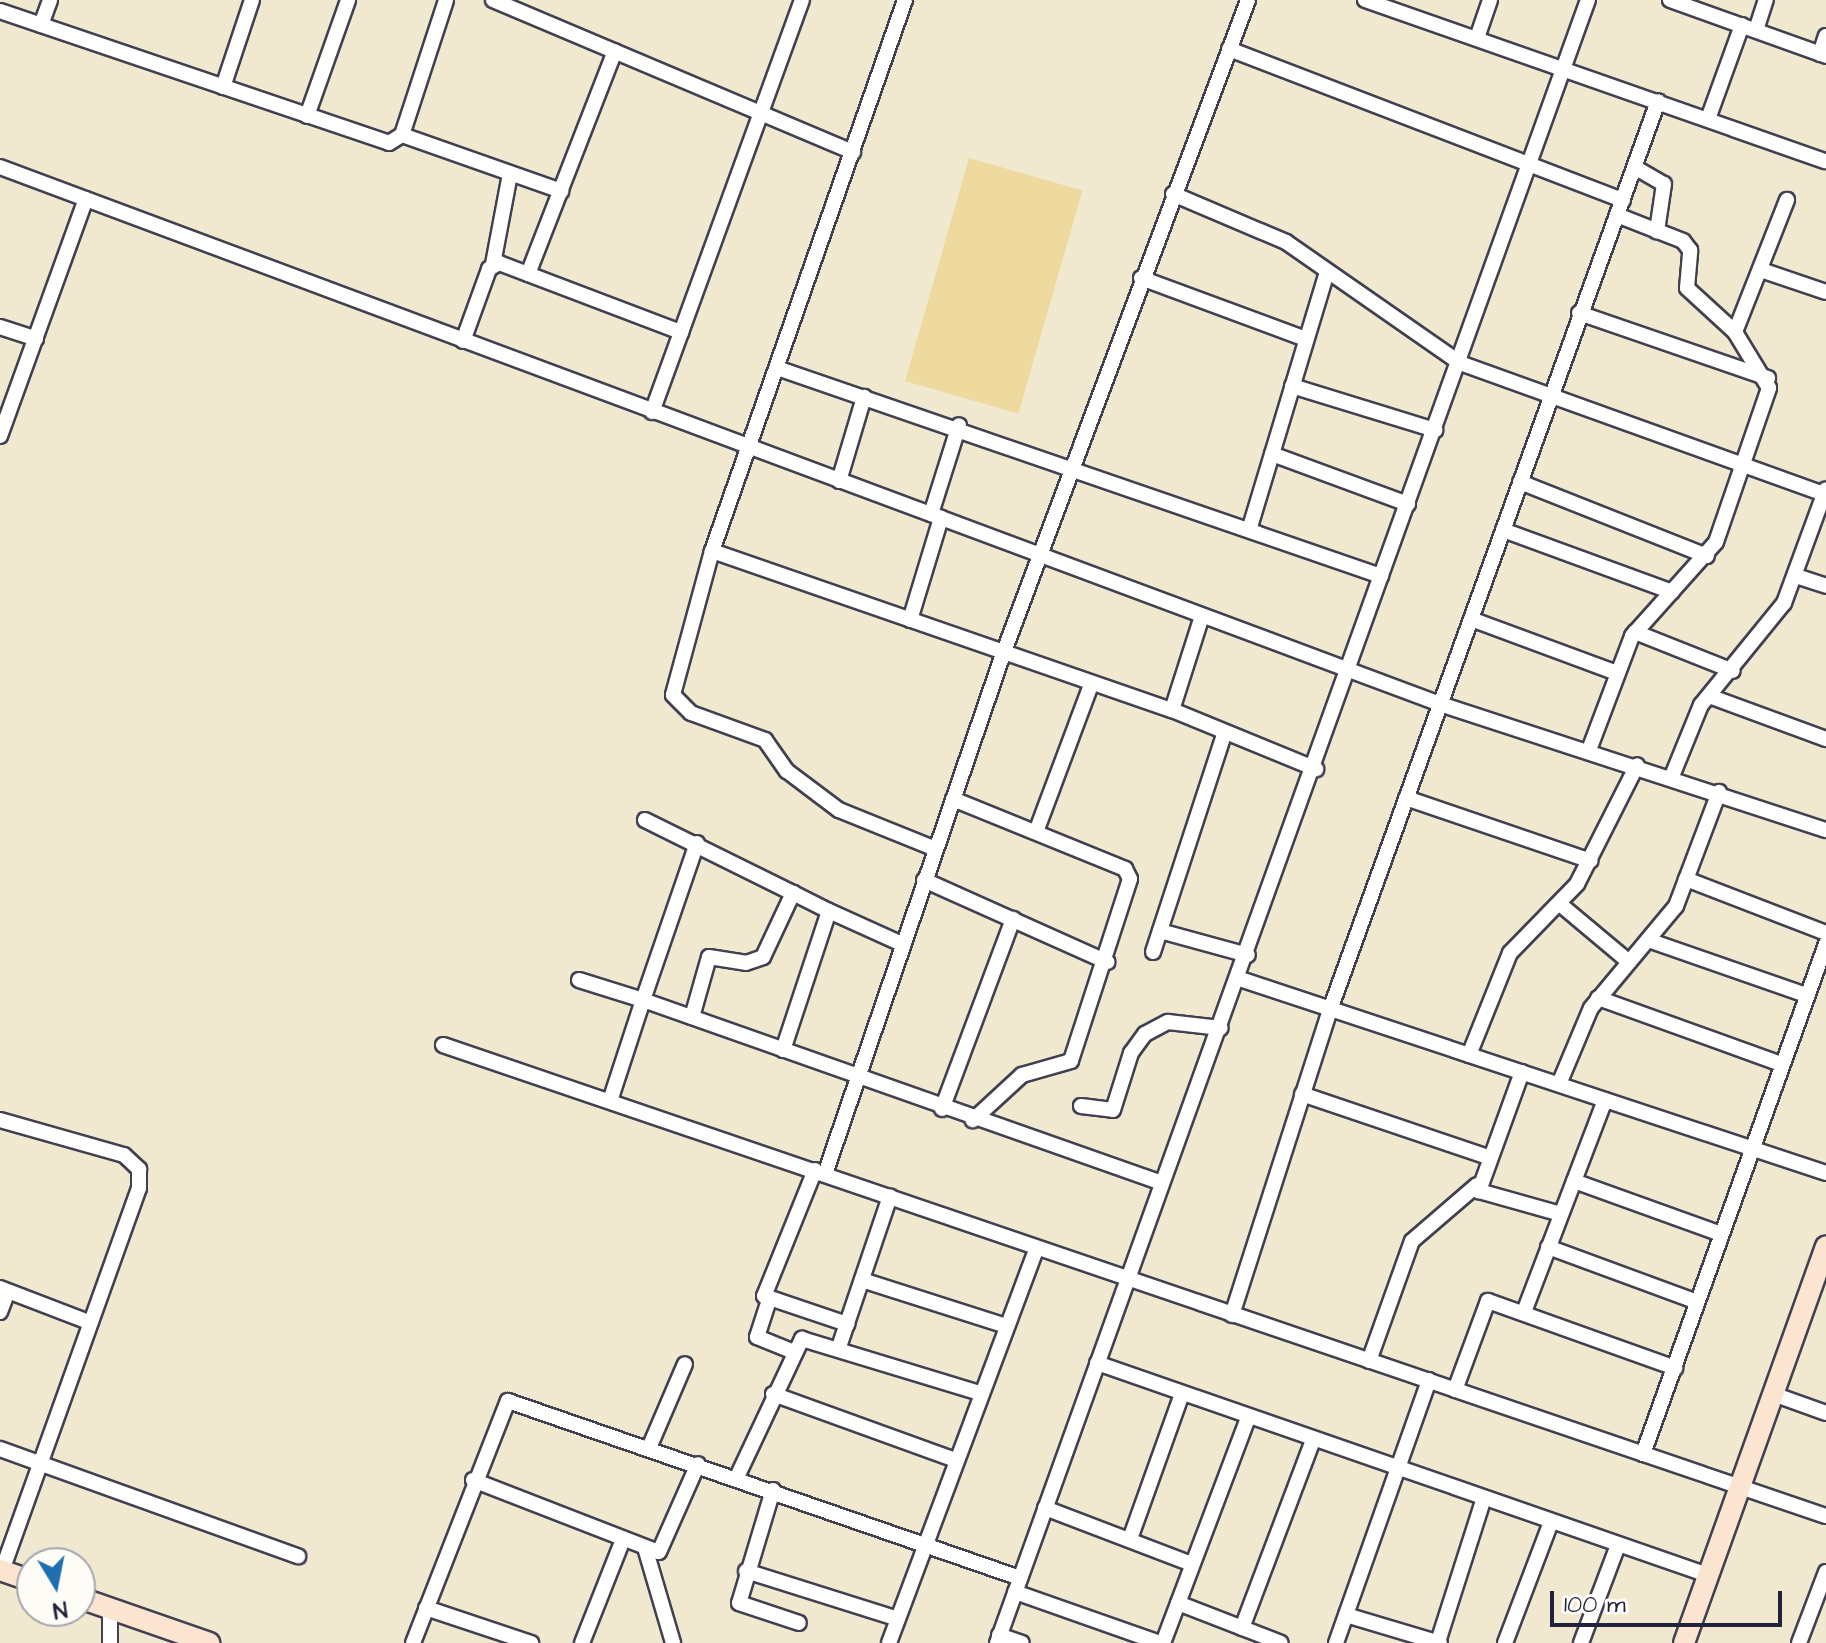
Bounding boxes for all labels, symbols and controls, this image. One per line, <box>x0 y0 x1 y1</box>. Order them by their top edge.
north arrow <box>16 1547 96 1627</box>
scale bar <box>1554 1575 1786 1625</box>
text: 100 m <box>1564 1588 1626 1622</box>
text: N <box>50 1593 69 1626</box>

